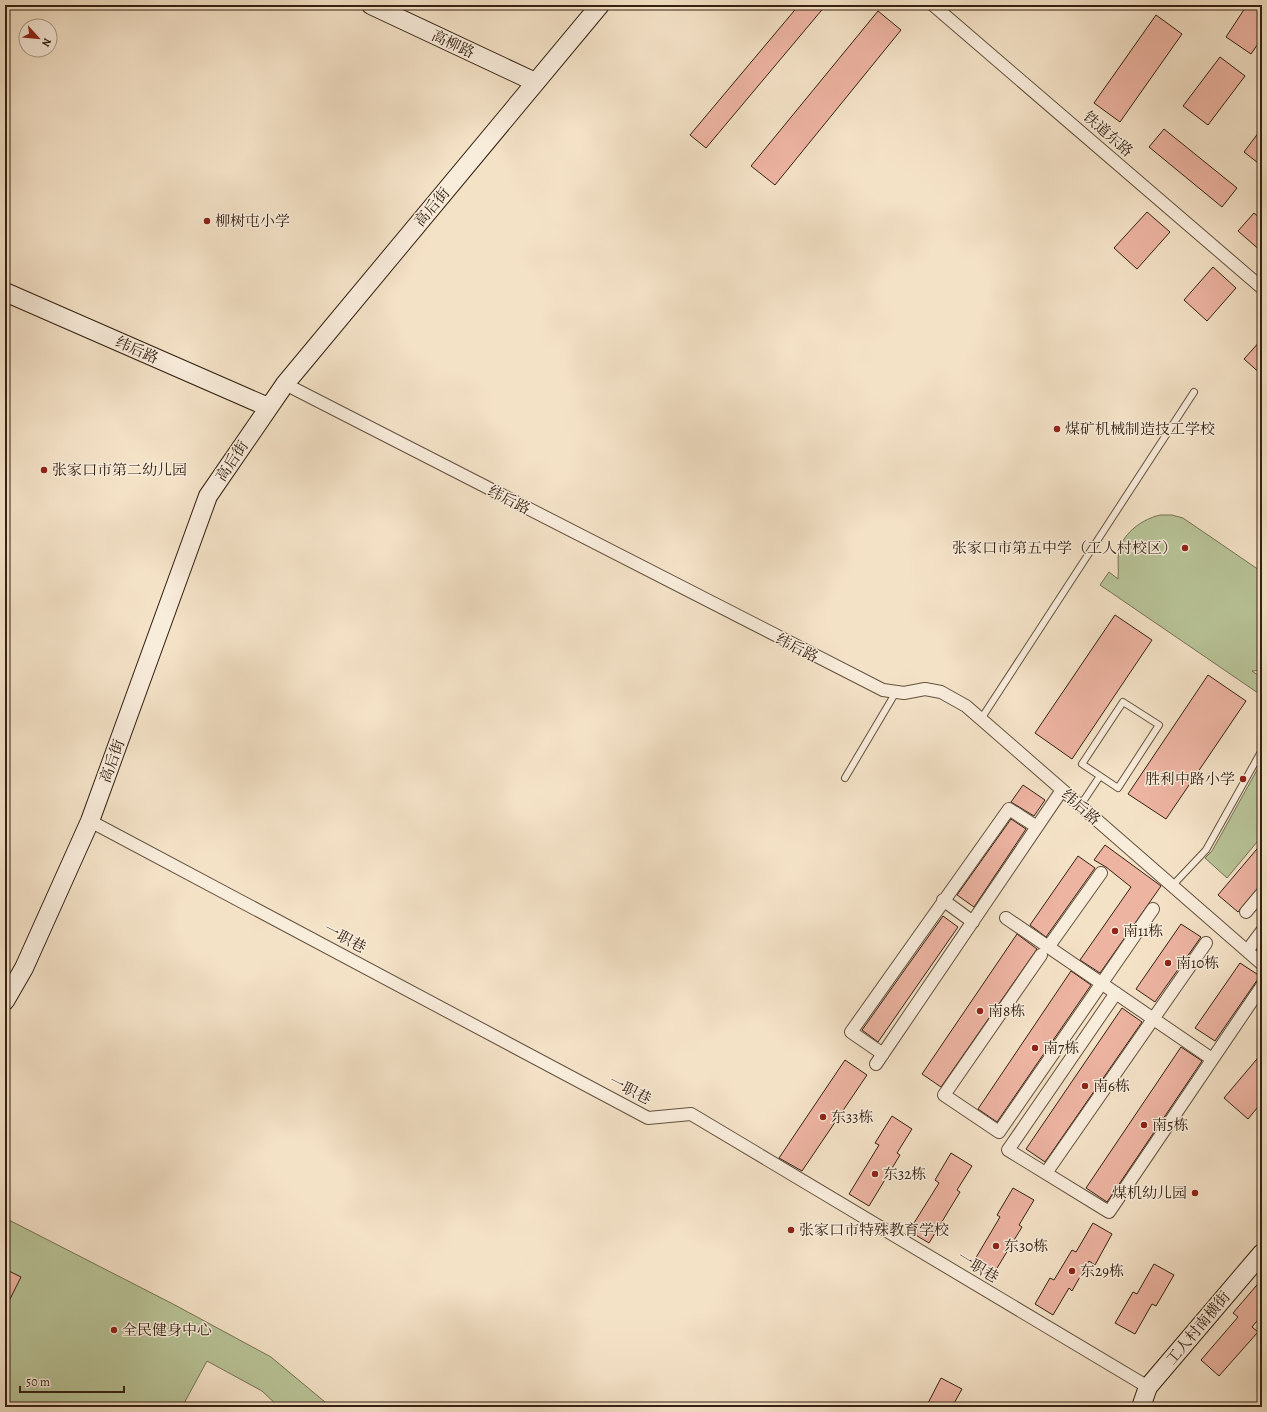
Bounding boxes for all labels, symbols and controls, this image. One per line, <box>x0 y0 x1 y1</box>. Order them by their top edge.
north arrow <box>18 18 58 58</box>
street label: 高柳路 <box>428 25 478 63</box>
text: N <box>38 35 55 49</box>
street label: 铁道东路 <box>1079 107 1137 161</box>
street label: 高后街 <box>410 183 454 231</box>
place label: 柳树屯小学 <box>215 211 290 231</box>
marker: 柳树屯小学 <box>202 216 212 226</box>
street label: 纬后路 <box>112 332 162 368</box>
place label: 煤矿机械制造技工学校 <box>1065 419 1215 439</box>
marker: 煤矿机械制造技工学校 <box>1052 424 1062 434</box>
street label: 高后街 <box>211 437 253 485</box>
place label: 张家口市第二幼儿园 <box>52 460 187 480</box>
marker: 张家口市第二幼儿园 <box>39 465 49 475</box>
street label: 纬后路 <box>484 481 534 519</box>
place label: 张家口市第五中学（工人村校区） <box>952 538 1177 558</box>
marker: 张家口市第五中学（工人村校区） <box>1180 543 1190 553</box>
street label: 纬后路 <box>772 629 822 667</box>
street label: 高后街 <box>95 736 129 786</box>
place label: 胜利中路小学 <box>1145 769 1235 789</box>
marker: 胜利中路小学 <box>1238 774 1248 784</box>
street label: 纬后路 <box>1057 785 1105 829</box>
street label: 一职巷 <box>320 919 370 957</box>
place label: 南11栋 <box>1123 921 1163 941</box>
marker: 南11栋 <box>1110 926 1120 936</box>
place label: 南10栋 <box>1176 953 1219 973</box>
marker: 南10栋 <box>1163 958 1173 968</box>
place label: 南8栋 <box>988 1001 1025 1021</box>
marker: 南8栋 <box>975 1006 985 1016</box>
place label: 南7栋 <box>1043 1038 1079 1058</box>
marker: 南7栋 <box>1030 1043 1040 1053</box>
street label: 一职巷 <box>605 1071 655 1109</box>
place label: 南6栋 <box>1093 1076 1130 1096</box>
marker: 南6栋 <box>1080 1081 1090 1091</box>
place label: 东33栋 <box>831 1107 873 1127</box>
marker: 东33栋 <box>818 1112 828 1122</box>
place label: 南5栋 <box>1152 1115 1188 1135</box>
marker: 南5栋 <box>1139 1120 1149 1130</box>
place label: 东32栋 <box>883 1164 926 1184</box>
marker: 东32栋 <box>870 1169 880 1179</box>
place label: 煤机幼儿园 <box>1112 1183 1187 1203</box>
marker: 煤机幼儿园 <box>1190 1188 1200 1198</box>
place label: 张家口市特殊教育学校 <box>799 1220 949 1240</box>
marker: 张家口市特殊教育学校 <box>786 1225 796 1235</box>
place label: 东30栋 <box>1004 1236 1048 1256</box>
marker: 东30栋 <box>991 1241 1001 1251</box>
street label: 一职巷 <box>954 1247 1002 1287</box>
place label: 东29栋 <box>1080 1261 1124 1281</box>
marker: 东29栋 <box>1067 1266 1077 1276</box>
street label: 工人村南横街 <box>1161 1287 1235 1369</box>
place label: 全民健身中心 <box>122 1320 212 1340</box>
marker: 全民健身中心 <box>109 1325 119 1335</box>
scale bar <box>20 1368 124 1394</box>
text: 50 m <box>26 1374 50 1390</box>

